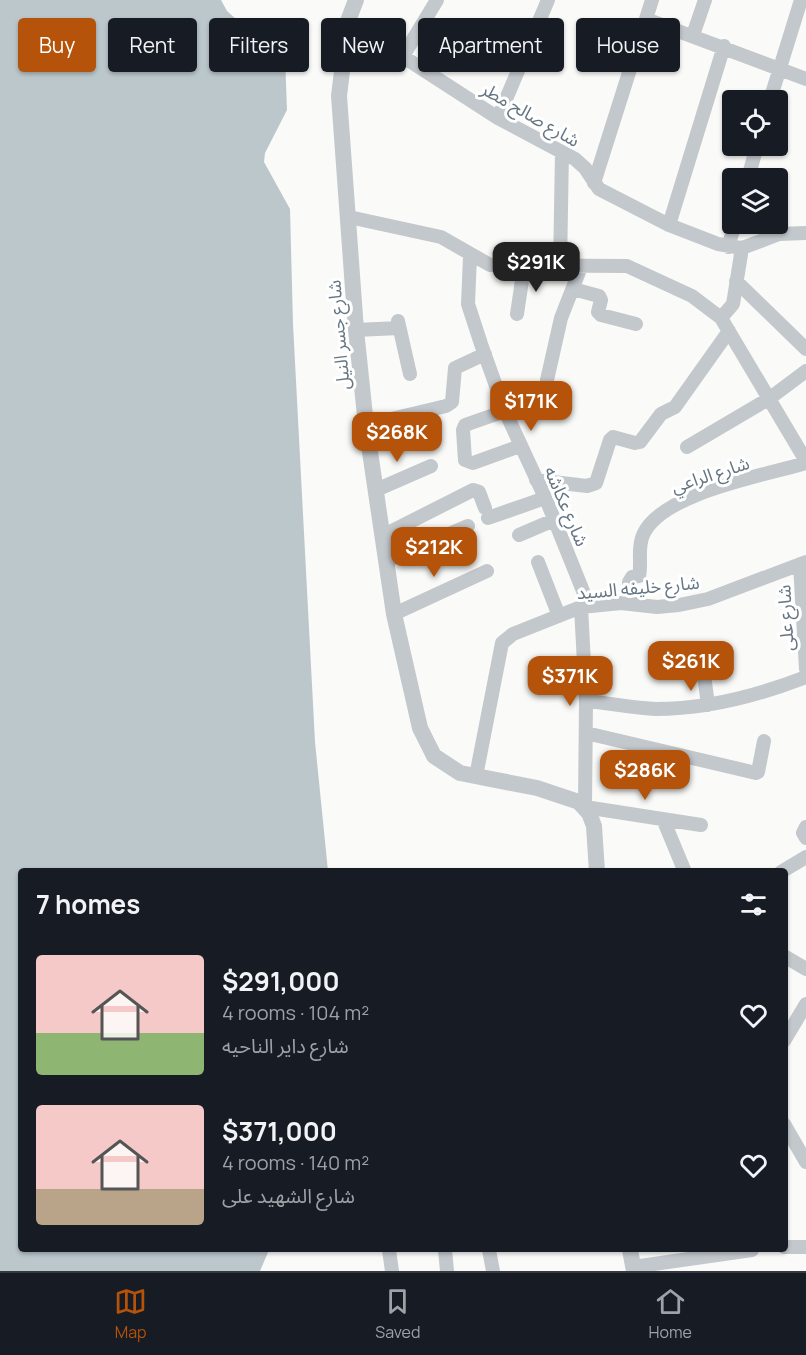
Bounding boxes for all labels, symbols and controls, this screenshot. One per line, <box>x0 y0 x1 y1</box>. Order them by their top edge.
chip: Buy <box>18 18 96 72</box>
chip: Rent <box>108 18 197 72</box>
chip: Filters <box>209 18 309 72</box>
chip: New <box>321 18 406 72</box>
chip: Apartment <box>418 18 564 72</box>
chip: House <box>576 18 680 72</box>
street label: شارع صالح مطر <box>475 76 584 154</box>
map controls <box>722 90 788 234</box>
button: locate <box>722 90 788 156</box>
button: layers <box>722 168 788 234</box>
pin: $291K <box>494 242 578 293</box>
text: $291K <box>507 248 565 275</box>
street label: شارع جسر النيل <box>321 279 358 391</box>
pin: $171K <box>489 381 573 432</box>
text: $171K <box>504 387 558 414</box>
pin: $268K <box>355 412 439 463</box>
text: $268K <box>366 418 428 445</box>
street label: شارع الراعي <box>668 450 753 501</box>
street label: شارع عكاشه <box>537 462 595 551</box>
pin: $212K <box>392 527 476 578</box>
text: $212K <box>405 533 463 560</box>
street label: شارع خليفه السيد <box>576 570 701 607</box>
street label: شارع على <box>771 584 802 652</box>
pin: $261K <box>649 641 733 692</box>
text: $261K <box>662 647 720 674</box>
pin: $371K <box>528 656 612 707</box>
text: $371K <box>542 662 598 689</box>
pin: $286K <box>603 750 687 801</box>
text: $286K <box>614 756 676 783</box>
text: 7 homes <box>36 886 140 922</box>
icon: filters <box>737 888 770 921</box>
text: $291,000 <box>222 963 340 999</box>
icon: home <box>84 979 156 1051</box>
text: 4 rooms · 104 m² <box>222 999 369 1026</box>
icon: heart <box>737 999 770 1032</box>
text: شارع داير الناحيه <box>222 1032 349 1059</box>
text: $371,000 <box>222 1113 337 1149</box>
icon: home <box>84 1129 156 1201</box>
text: 4 rooms · 140 m² <box>222 1149 369 1176</box>
icon: heart <box>737 1149 770 1182</box>
text: شارع الشهيد على <box>222 1182 355 1209</box>
tab: Map <box>114 1285 147 1343</box>
tab: Saved <box>375 1285 420 1343</box>
tab: Home <box>649 1285 692 1343</box>

